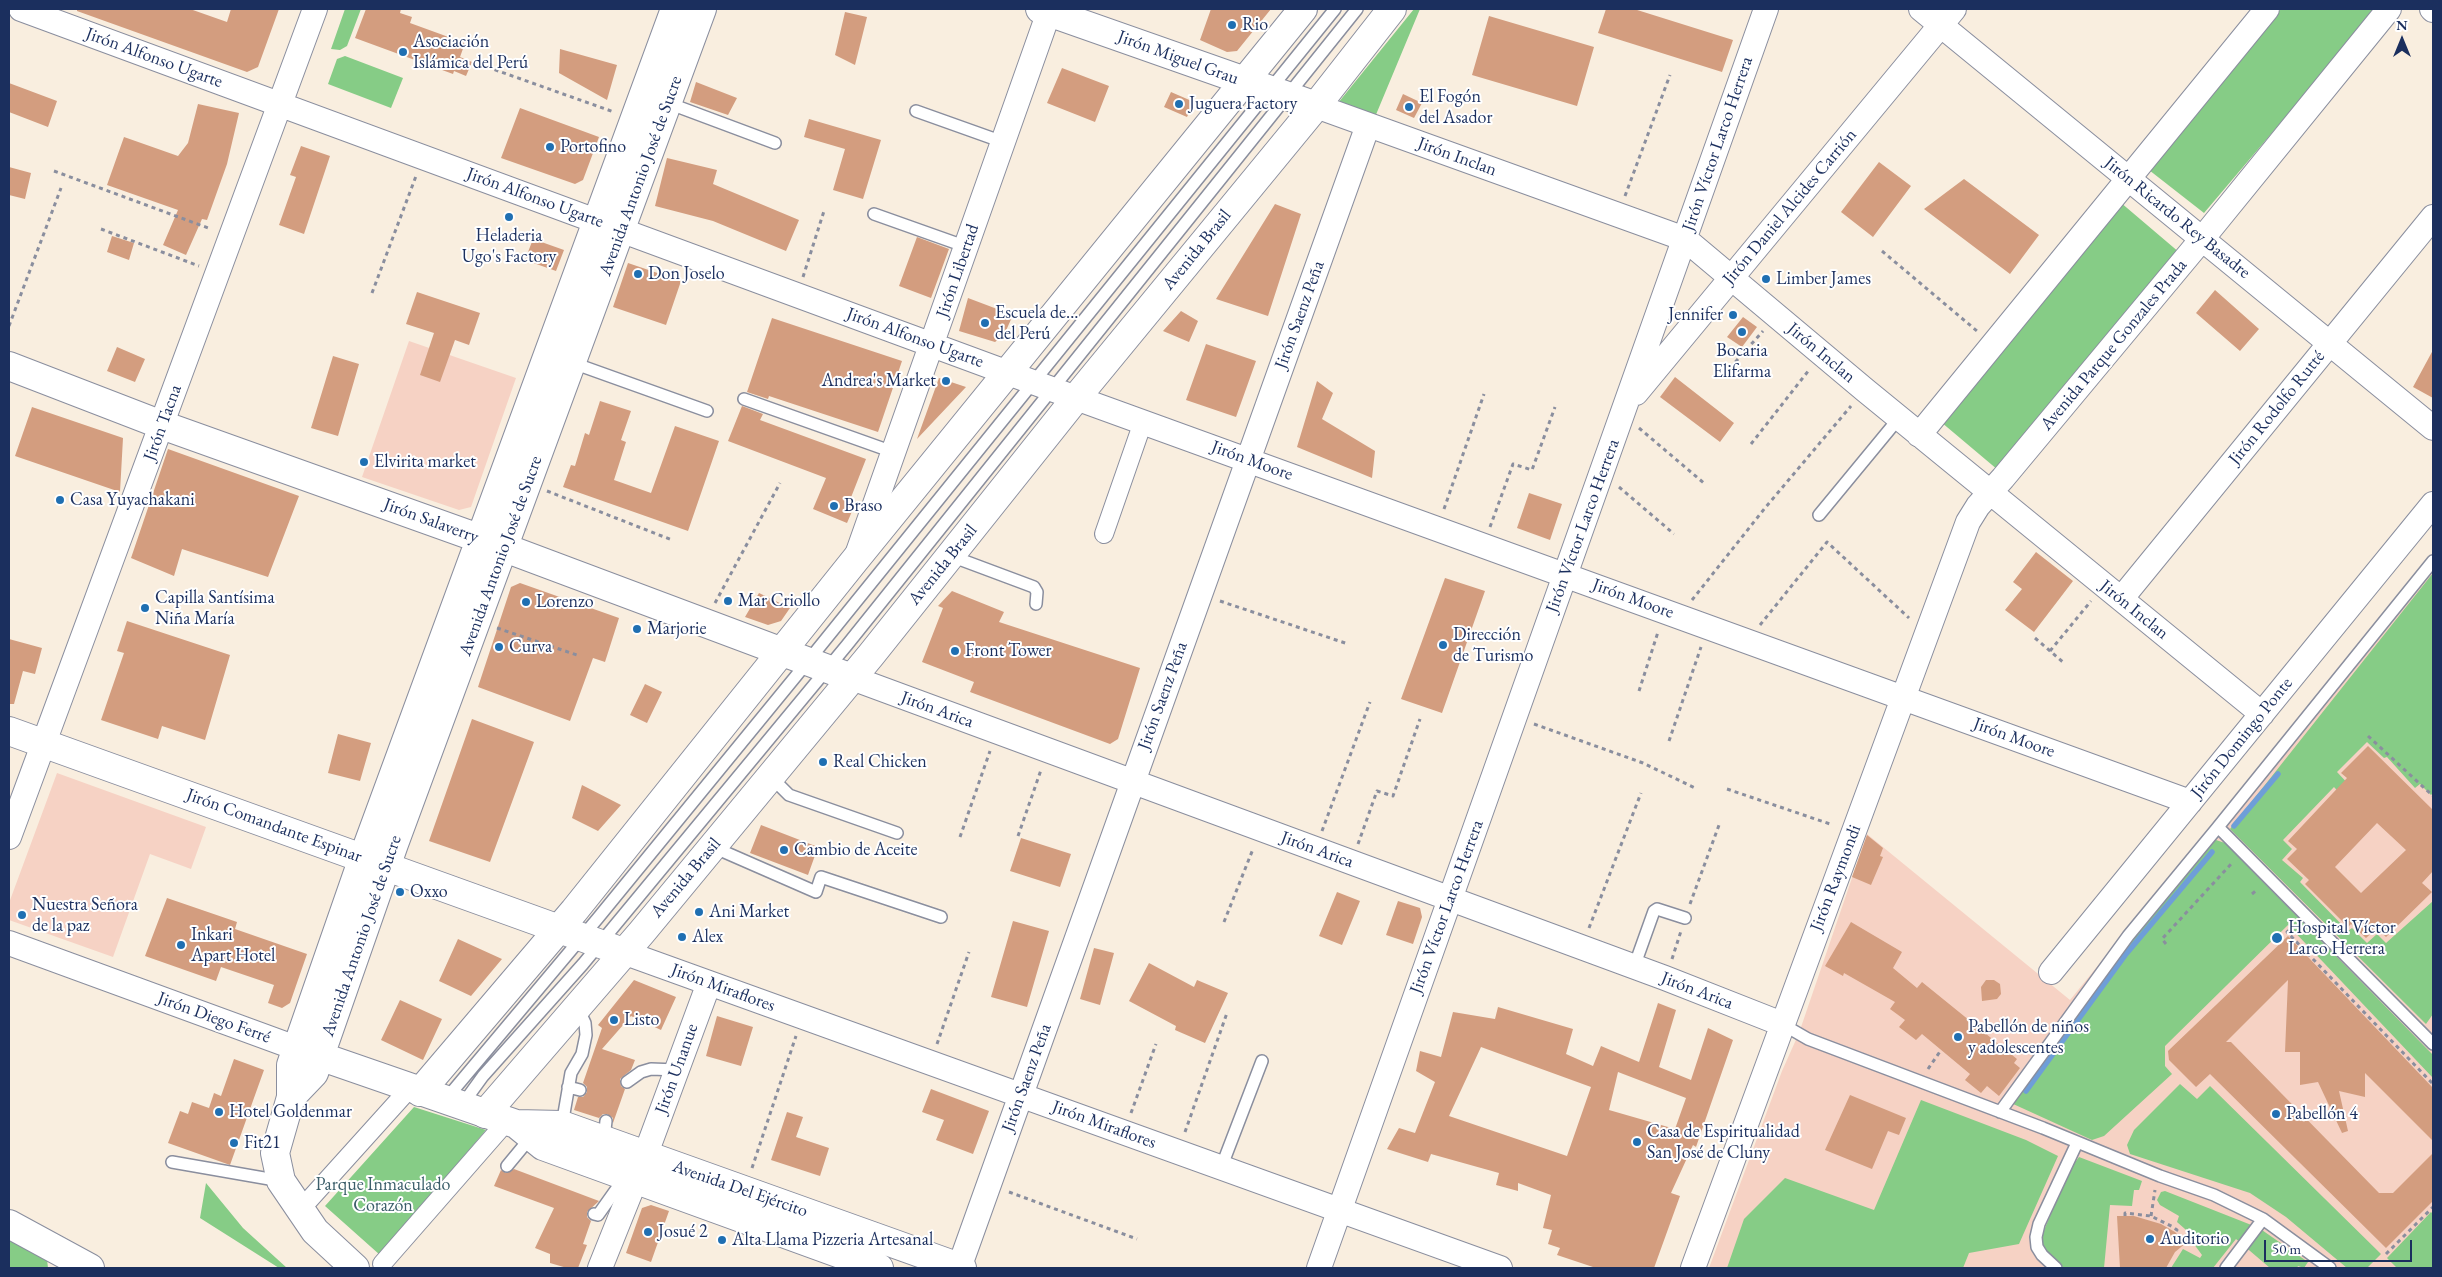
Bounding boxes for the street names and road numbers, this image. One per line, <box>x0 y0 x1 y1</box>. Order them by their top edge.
street label: Jirón Alfonso Ugarte <box>82 23 226 93</box>
street label: Jirón Miguel Grau <box>1115 26 1241 90</box>
street label: Jirón Víctor Larco Herrera <box>1678 54 1758 234</box>
street label: Avenida Antonio José de Sucre <box>595 73 687 279</box>
street label: Jirón Daniel Alcides Carrión <box>1718 125 1862 289</box>
street label: Jirón Inclan <box>1415 133 1499 181</box>
street label: Jirón Ricardo Rey Basadre <box>2100 152 2254 284</box>
street label: Jirón Alfonso Ugarte <box>463 163 607 233</box>
street label: Avenida Brasil <box>1158 205 1236 295</box>
street label: Jirón Libertad <box>932 221 984 321</box>
street label: Avenida Parque Gonzales Prada <box>2036 255 2192 435</box>
street label: Jirón Saenz Peña <box>1270 258 1330 372</box>
street label: Jirón Alfonso Ugarte <box>843 303 987 373</box>
street label: Jirón Inclan <box>1782 318 1860 388</box>
street label: Jirón Rodolfo Rutté <box>2224 346 2330 470</box>
street label: Jirón Tacna <box>139 382 187 464</box>
street label: Jirón Moore <box>1208 436 1296 486</box>
street label: Jirón Víctor Larco Herrera <box>1542 436 1624 616</box>
street label: Avenida Antonio José de Sucre <box>455 453 547 659</box>
street label: Jirón Salaverry <box>381 494 481 548</box>
street label: Avenida Brasil <box>904 520 982 610</box>
street label: Jirón Moore <box>1589 574 1677 624</box>
street label: Jirón Inclan <box>2095 576 2173 644</box>
street label: Jirón Saenz Peña <box>1133 639 1193 753</box>
street label: Jirón Domingo Ponte <box>2187 673 2297 803</box>
street label: Jirón Arica <box>898 687 976 733</box>
street label: Jirón Moore <box>1970 713 2058 763</box>
street label: Jirón Comandante Espinar <box>183 784 365 868</box>
street label: Jirón Víctor Larco Herrera <box>1406 817 1488 997</box>
street label: Jirón Raymondi <box>1806 822 1866 934</box>
street label: Jirón Arica <box>1278 827 1356 873</box>
street label: Avenida Antonio José de Sucre <box>317 832 407 1040</box>
street label: Avenida Brasil <box>646 834 726 922</box>
street label: Jirón Miraflores <box>668 959 778 1017</box>
street label: Jirón Arica <box>1658 967 1736 1015</box>
street label: Jirón Diego Ferré <box>155 988 273 1048</box>
street label: Jirón Unanue <box>651 1021 703 1117</box>
street label: Jirón Saenz Peña <box>997 1021 1057 1135</box>
street label: Jirón Miraflores <box>1049 1096 1159 1154</box>
street label: Avenida Del Ejército <box>670 1156 810 1222</box>

